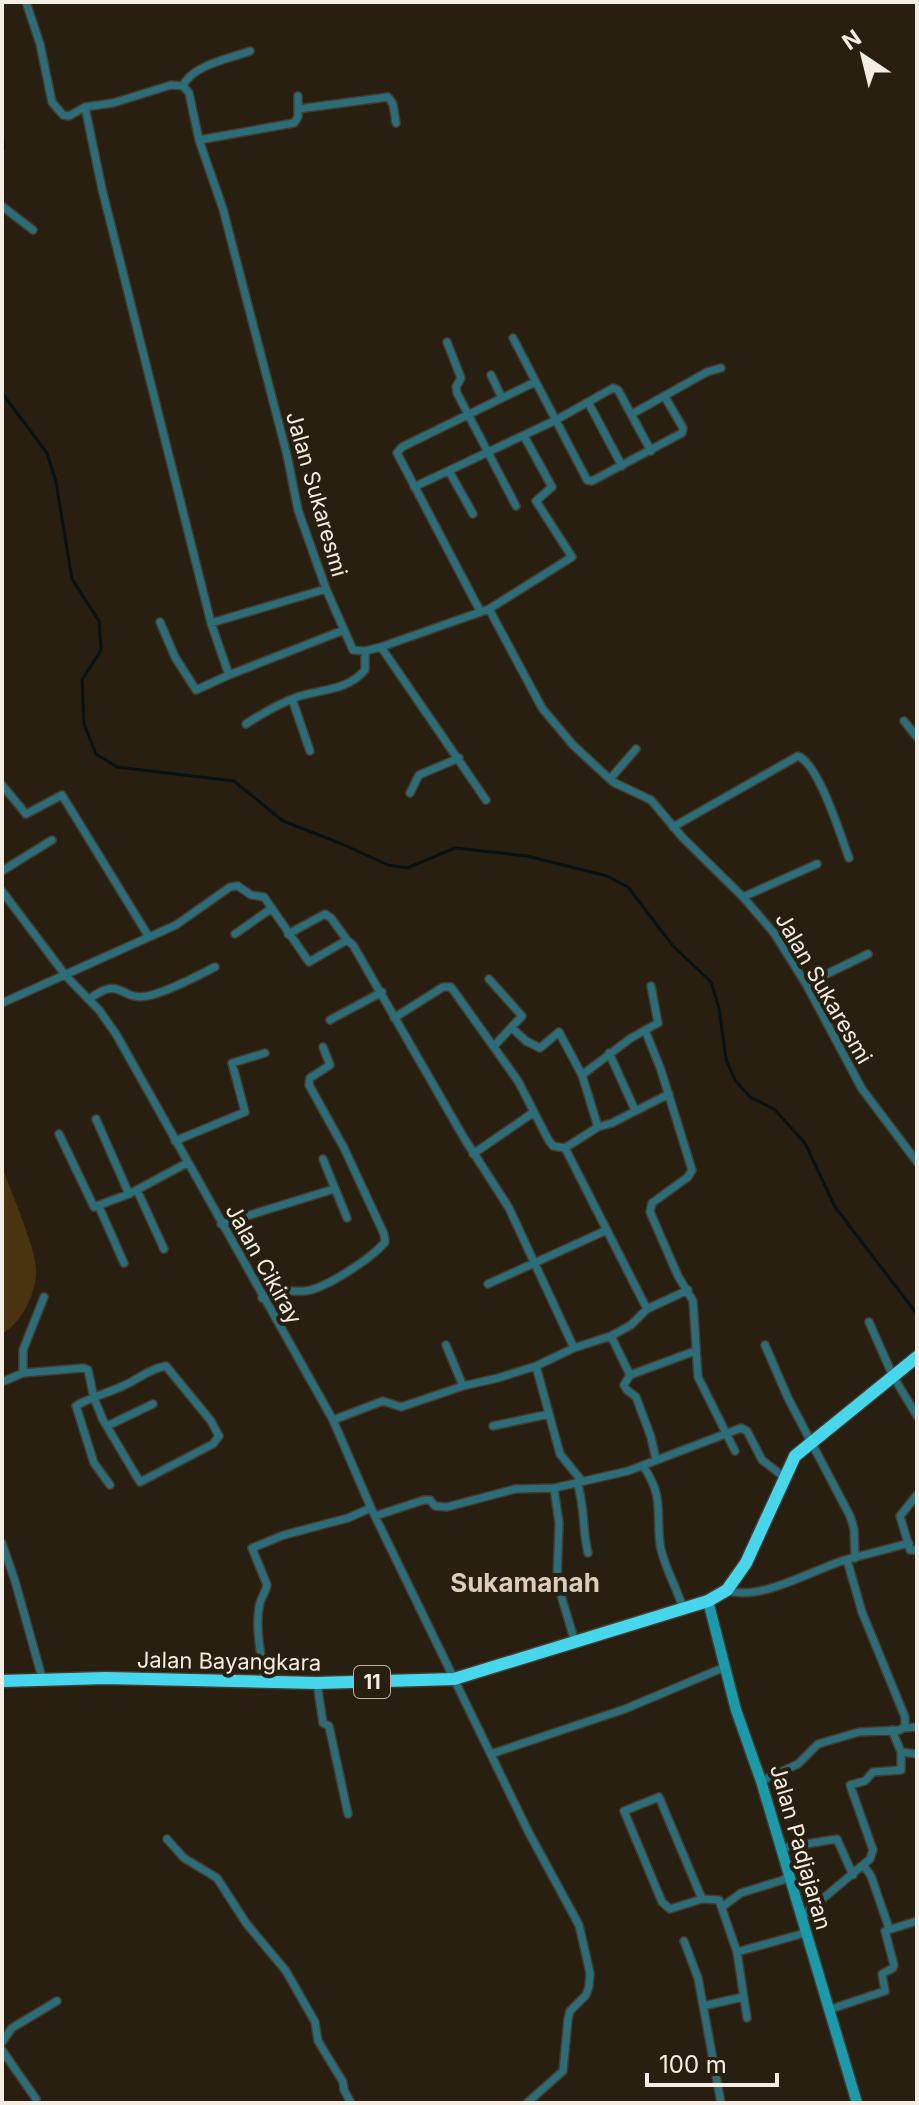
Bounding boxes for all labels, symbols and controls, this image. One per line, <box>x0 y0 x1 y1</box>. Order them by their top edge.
north arrow <box>823 16 903 96</box>
text: N <box>837 24 866 55</box>
street label: Jalan Sukaresmi <box>281 409 353 579</box>
street label: Jalan Sukaresmi <box>770 908 878 1068</box>
street label: Jalan Cikiray <box>220 1199 308 1329</box>
district label: Sukamanah <box>450 1567 600 1598</box>
street label: Jalan Bayangkara <box>137 1646 321 1676</box>
road number: 11 <box>354 1666 390 1698</box>
street label: Jalan Padjajaran <box>765 1761 837 1933</box>
scale bar <box>647 2037 777 2087</box>
text: 100 m <box>659 2050 727 2079</box>

